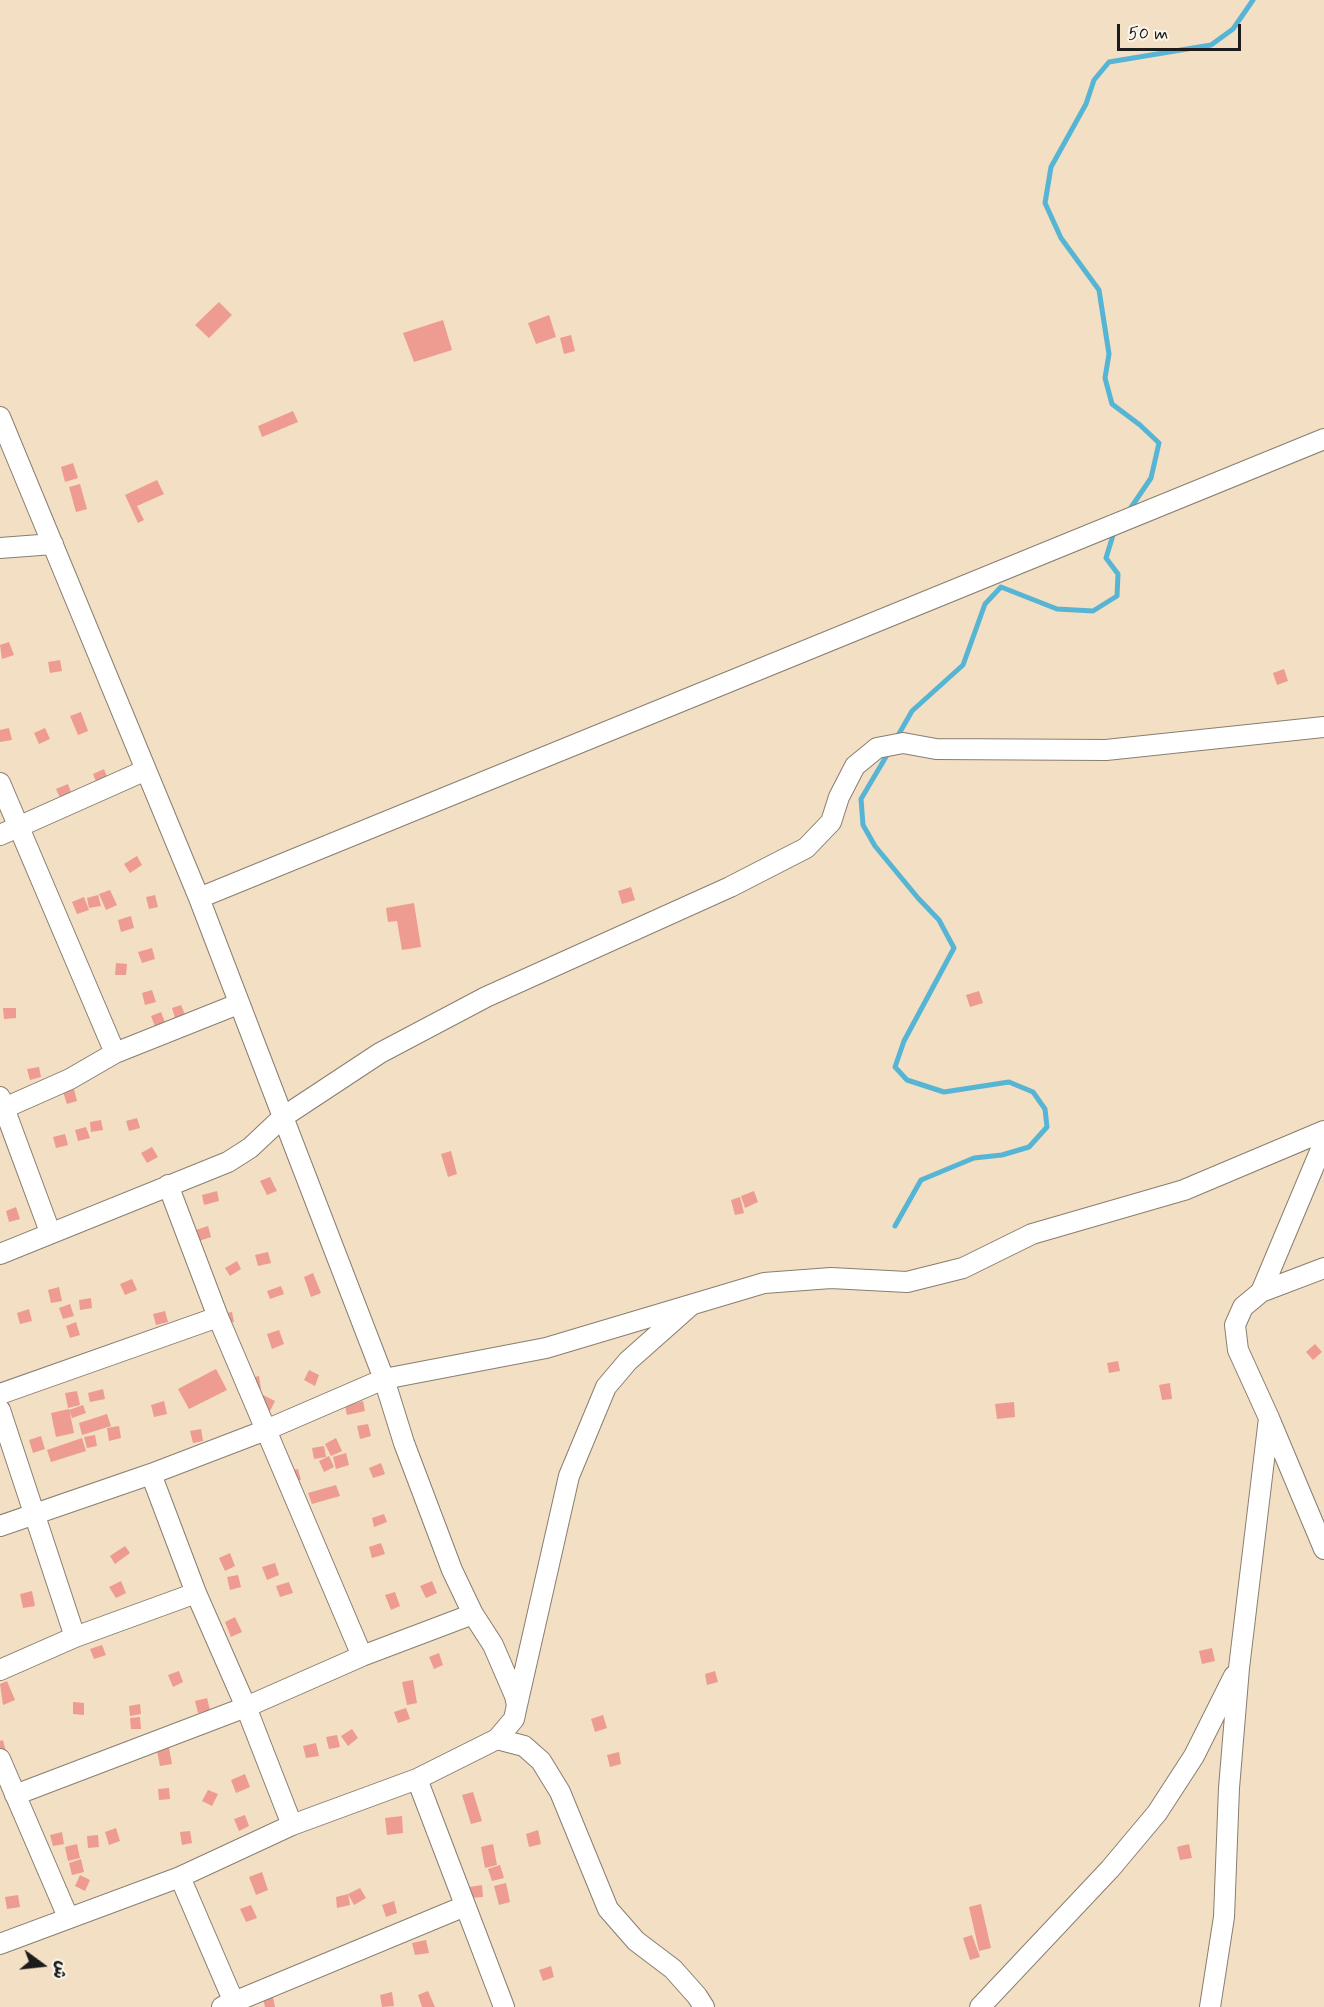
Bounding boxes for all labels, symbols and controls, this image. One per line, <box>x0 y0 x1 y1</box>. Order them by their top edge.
scale bar <box>1120 12 1244 50</box>
text: 50 m <box>1128 22 1168 46</box>
north arrow <box>12 1935 72 1995</box>
text: ش <box>47 1959 72 1981</box>

